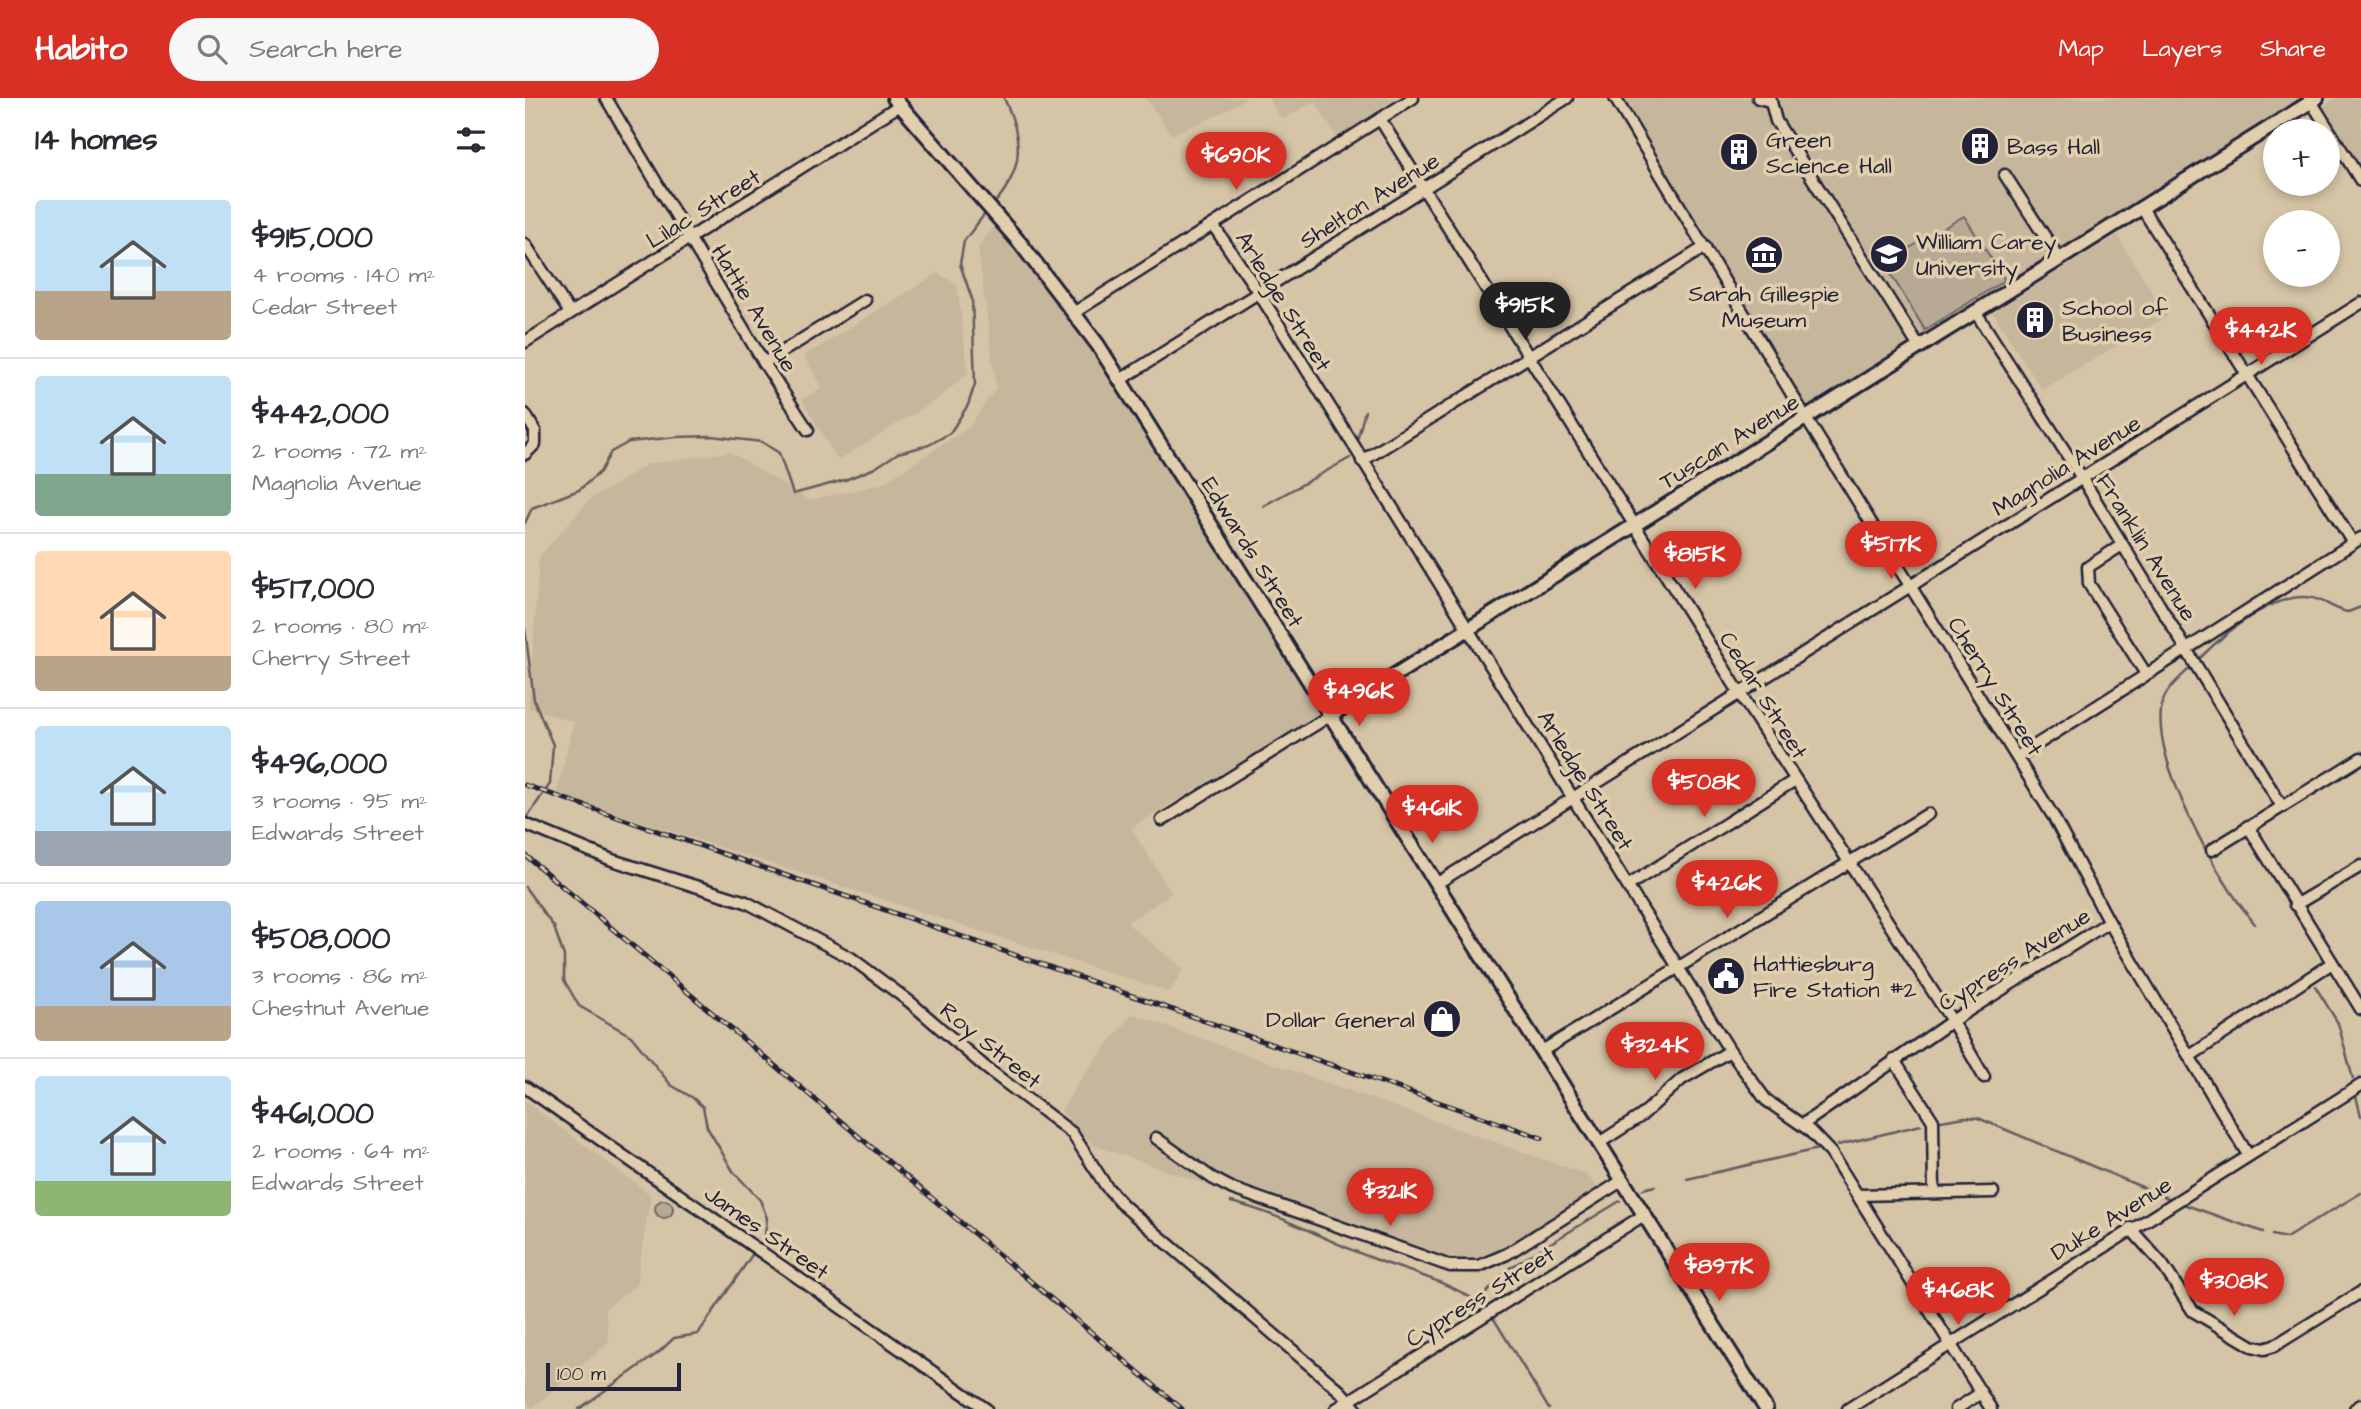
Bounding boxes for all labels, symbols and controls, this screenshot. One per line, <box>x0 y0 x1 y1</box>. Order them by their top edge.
search box <box>169 18 659 81</box>
text: Habito <box>35 26 127 72</box>
icon: search <box>193 30 231 68</box>
text: Search here <box>249 31 403 67</box>
text: Map <box>2059 32 2104 66</box>
text: Layers <box>2142 32 2222 66</box>
text: Share <box>2260 32 2326 66</box>
text: 14 homes <box>35 119 158 161</box>
map controls <box>2263 119 2340 287</box>
button: + <box>2263 119 2340 196</box>
icon: filters <box>452 121 490 159</box>
place label: Green Science Hall <box>1766 124 1892 182</box>
building icon: Bass Hall <box>1959 125 2001 167</box>
building icon: Green Science Hall <box>1718 131 1760 173</box>
place label: Bass Hall <box>2007 131 2100 163</box>
pin: $690K <box>1187 132 1285 192</box>
text: $690K <box>1202 139 1270 171</box>
street label: Shelton Avenue <box>1293 145 1446 257</box>
street label: Lilac Street <box>640 161 767 257</box>
button: − <box>2263 210 2340 287</box>
text: $915,000 <box>252 217 373 259</box>
street label: Arledge Street <box>1226 225 1339 379</box>
place label: William Carey University <box>1916 226 2057 285</box>
icon: home <box>91 228 175 312</box>
school or university icon: William Carey University <box>1868 233 1910 275</box>
museum icon: Sarah Gillespie Museum <box>1743 234 1785 276</box>
street label: Hattie Avenue <box>703 239 805 379</box>
text: 4 rooms · 140 m² <box>252 259 435 291</box>
place label: Sarah Gillespie Museum <box>1689 278 1839 336</box>
pin: $915K <box>1476 282 1574 342</box>
text: $915K <box>1495 289 1555 321</box>
text: Cedar Street <box>252 291 397 323</box>
place label: School of Business <box>2062 292 2168 350</box>
building icon: School of Business <box>2014 299 2056 341</box>
pin: $442K <box>2212 308 2310 367</box>
text: $442K <box>2225 314 2297 346</box>
street label: Tuscan Avenue <box>1654 386 1806 498</box>
text: $442,000 <box>252 393 389 435</box>
icon: home <box>91 404 175 488</box>
street label: Magnolia Avenue <box>1986 407 2148 525</box>
text: 2 rooms · 72 m² <box>252 435 427 467</box>
text: Magnolia Avenue <box>252 467 422 499</box>
street label: Franklin Avenue <box>2088 468 2204 627</box>
street label: Edwards Street <box>1193 471 1312 634</box>
pin: $517K <box>1842 522 1940 581</box>
text: $517K <box>1861 528 1921 560</box>
pin: $815K <box>1646 532 1744 591</box>
text: $815K <box>1665 538 1725 570</box>
text: $517,000 <box>252 568 374 610</box>
icon: home <box>91 579 175 663</box>
text: 2 rooms · 80 m² <box>252 610 429 642</box>
street label: Cherry Street <box>1939 611 2051 763</box>
street label: Cedar Street <box>1711 626 1816 766</box>
text: Cherry Street <box>252 642 410 674</box>
pin: $496K <box>1310 668 1408 728</box>
text: $496K <box>1324 675 1394 707</box>
street label: Arledge Street <box>1528 704 1641 858</box>
text: $496,000 <box>252 743 387 785</box>
icon: home <box>91 754 175 838</box>
pin: $508K <box>1655 760 1753 819</box>
text: $508K <box>1668 766 1740 798</box>
text: 3 rooms · 95 m² <box>252 785 428 817</box>
pin: $461K <box>1383 786 1481 845</box>
text: $461K <box>1402 792 1462 824</box>
text: Edwards Street <box>252 817 424 849</box>
pin: $426K <box>1678 860 1776 920</box>
text: $426K <box>1692 867 1762 899</box>
street label: Cypress Avenue <box>1932 900 2097 1020</box>
text: $508,000 <box>252 918 390 960</box>
icon: home <box>91 929 175 1013</box>
place label: Hattiesburg Fire Station #2 <box>1753 948 1917 1006</box>
public building icon: Hattiesburg Fire Station #2 <box>1705 955 1747 997</box>
text: 3 rooms · 86 m² <box>252 960 428 992</box>
text: Chestnut Avenue <box>252 992 429 1024</box>
street label: Roy Street <box>932 995 1048 1098</box>
shop icon: Dollar General <box>1421 998 1463 1040</box>
place label: Dollar General <box>1266 1004 1415 1036</box>
pin: $324K <box>1606 1023 1704 1082</box>
text: $324K <box>1621 1029 1689 1061</box>
text: $461,000 <box>252 1093 374 1135</box>
icon: home <box>91 1104 175 1188</box>
text: 2 rooms · 64 m² <box>252 1135 430 1167</box>
text: Edwards Street <box>252 1167 424 1199</box>
pin: $321K <box>1341 1168 1439 1228</box>
street label: Duke Avenue <box>2045 1169 2178 1269</box>
text: $321K <box>1363 1175 1417 1207</box>
street label: James Street <box>697 1178 836 1288</box>
street label: Cypress Street <box>1400 1238 1562 1356</box>
pin: $897K <box>1670 1244 1768 1303</box>
text: $897K <box>1685 1250 1753 1282</box>
pin: $308K <box>2185 1258 2283 1318</box>
text: $308K <box>2200 1265 2268 1297</box>
pin: $468K <box>1909 1268 2007 1327</box>
text: $468K <box>1922 1274 1994 1306</box>
scale bar <box>546 1360 681 1392</box>
text: 100 m <box>557 1361 606 1388</box>

